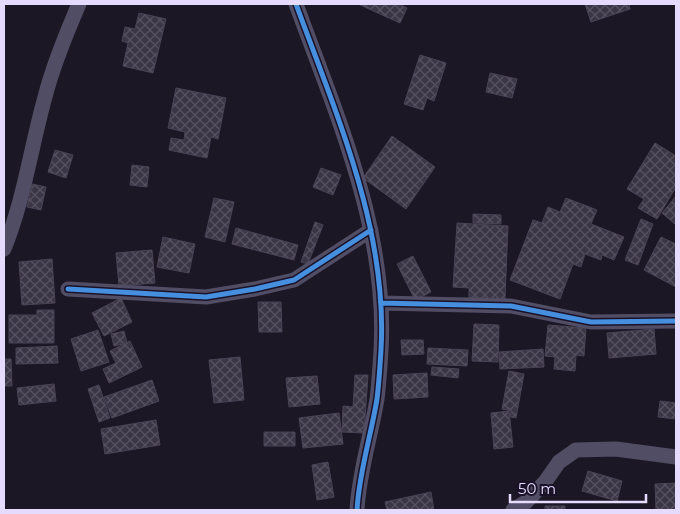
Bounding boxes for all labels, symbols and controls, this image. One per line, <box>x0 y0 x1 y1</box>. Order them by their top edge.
scale bar <box>510 472 646 504</box>
text: 50 m <box>518 479 556 498</box>

